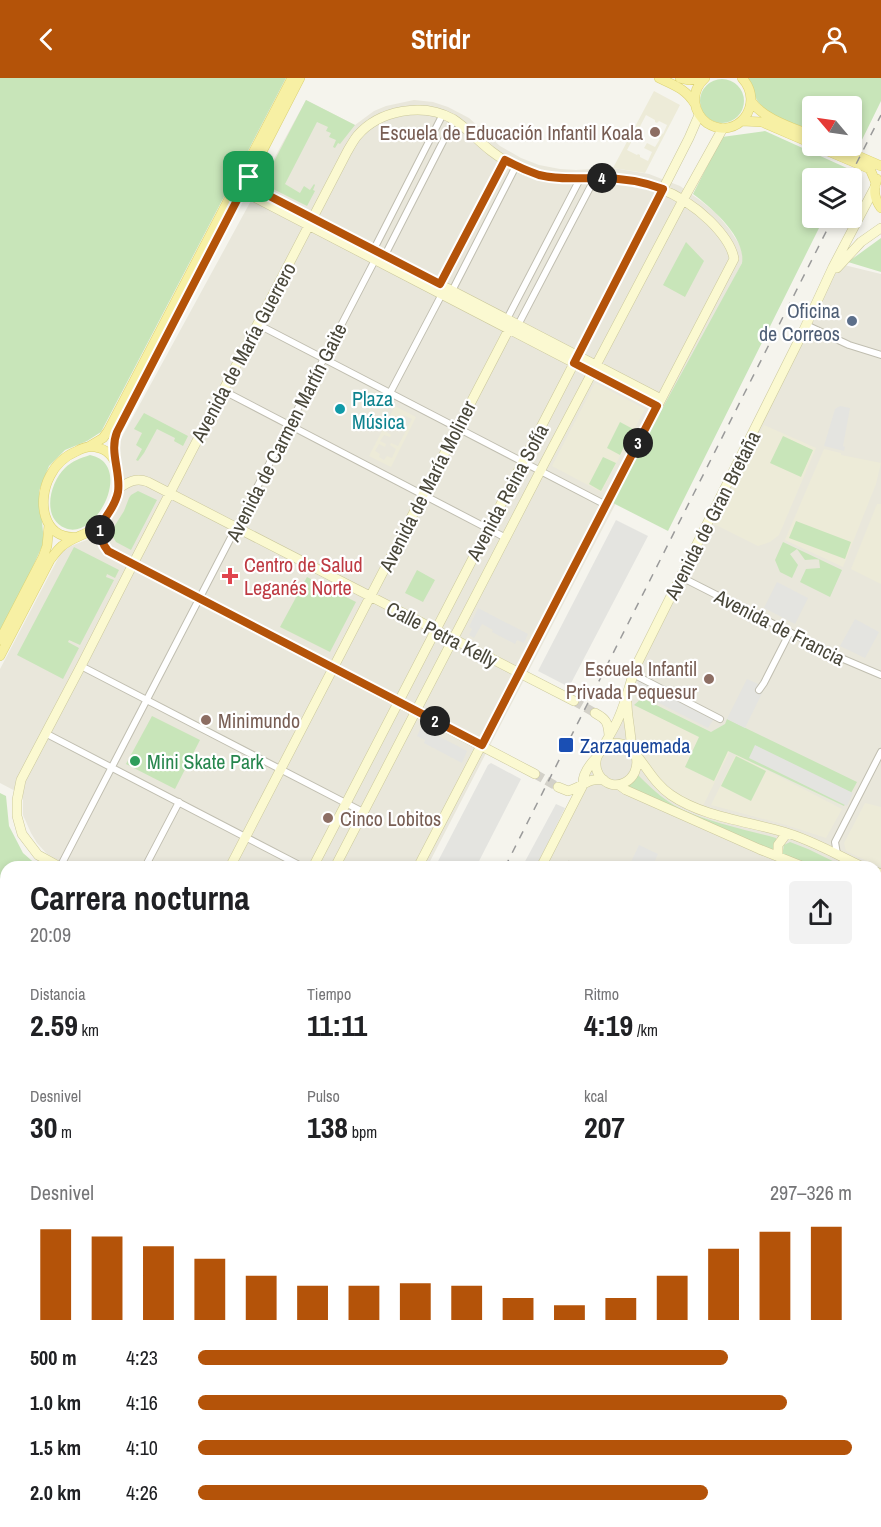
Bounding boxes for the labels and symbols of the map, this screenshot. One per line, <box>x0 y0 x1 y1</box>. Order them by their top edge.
north arrow <box>802 96 862 156</box>
place label: Escuela de Educación Infantil Koala <box>380 119 643 146</box>
marker: Escuela de Educación Infantil Koala <box>648 125 662 139</box>
pin <box>223 151 274 202</box>
pin: 4 <box>587 163 617 193</box>
street label: Avenida de María Guerrero <box>184 258 302 447</box>
place label: Oficina de Correos <box>759 297 840 347</box>
marker: Oficina de Correos <box>845 314 859 328</box>
street label: Avenida de Carmen Martín Gaite <box>219 318 353 547</box>
place label: Plaza Música <box>352 385 405 435</box>
street label: Avenida de María Moliner <box>372 395 482 577</box>
marker: Plaza Música <box>333 402 347 416</box>
street label: Avenida Reina Sofía <box>459 419 554 566</box>
street label: Avenida de Gran Bretaña <box>657 426 766 605</box>
pin: 3 <box>623 428 653 458</box>
pin: 1 <box>85 515 115 545</box>
place label: Centro de Salud Leganés Norte <box>244 551 363 601</box>
marker: Centro de Salud Leganés Norte <box>221 567 239 585</box>
street label: Avenida de Francia <box>709 582 850 671</box>
street label: Calle Petra Kelly <box>382 594 503 674</box>
place label: Escuela Infantil Privada Pequesur <box>566 655 698 705</box>
marker: Escuela Infantil Privada Pequesur <box>702 672 716 686</box>
pin: 2 <box>420 706 450 736</box>
place label: Minimundo <box>218 707 300 734</box>
marker: Minimundo <box>199 713 213 727</box>
place label: Zarzaquemada <box>580 732 690 759</box>
marker: Zarzaquemada <box>557 736 575 754</box>
place label: Mini Skate Park <box>147 748 264 775</box>
marker: Mini Skate Park <box>128 754 142 768</box>
place label: Cinco Lobitos <box>340 805 441 832</box>
marker: Cinco Lobitos <box>321 811 335 825</box>

